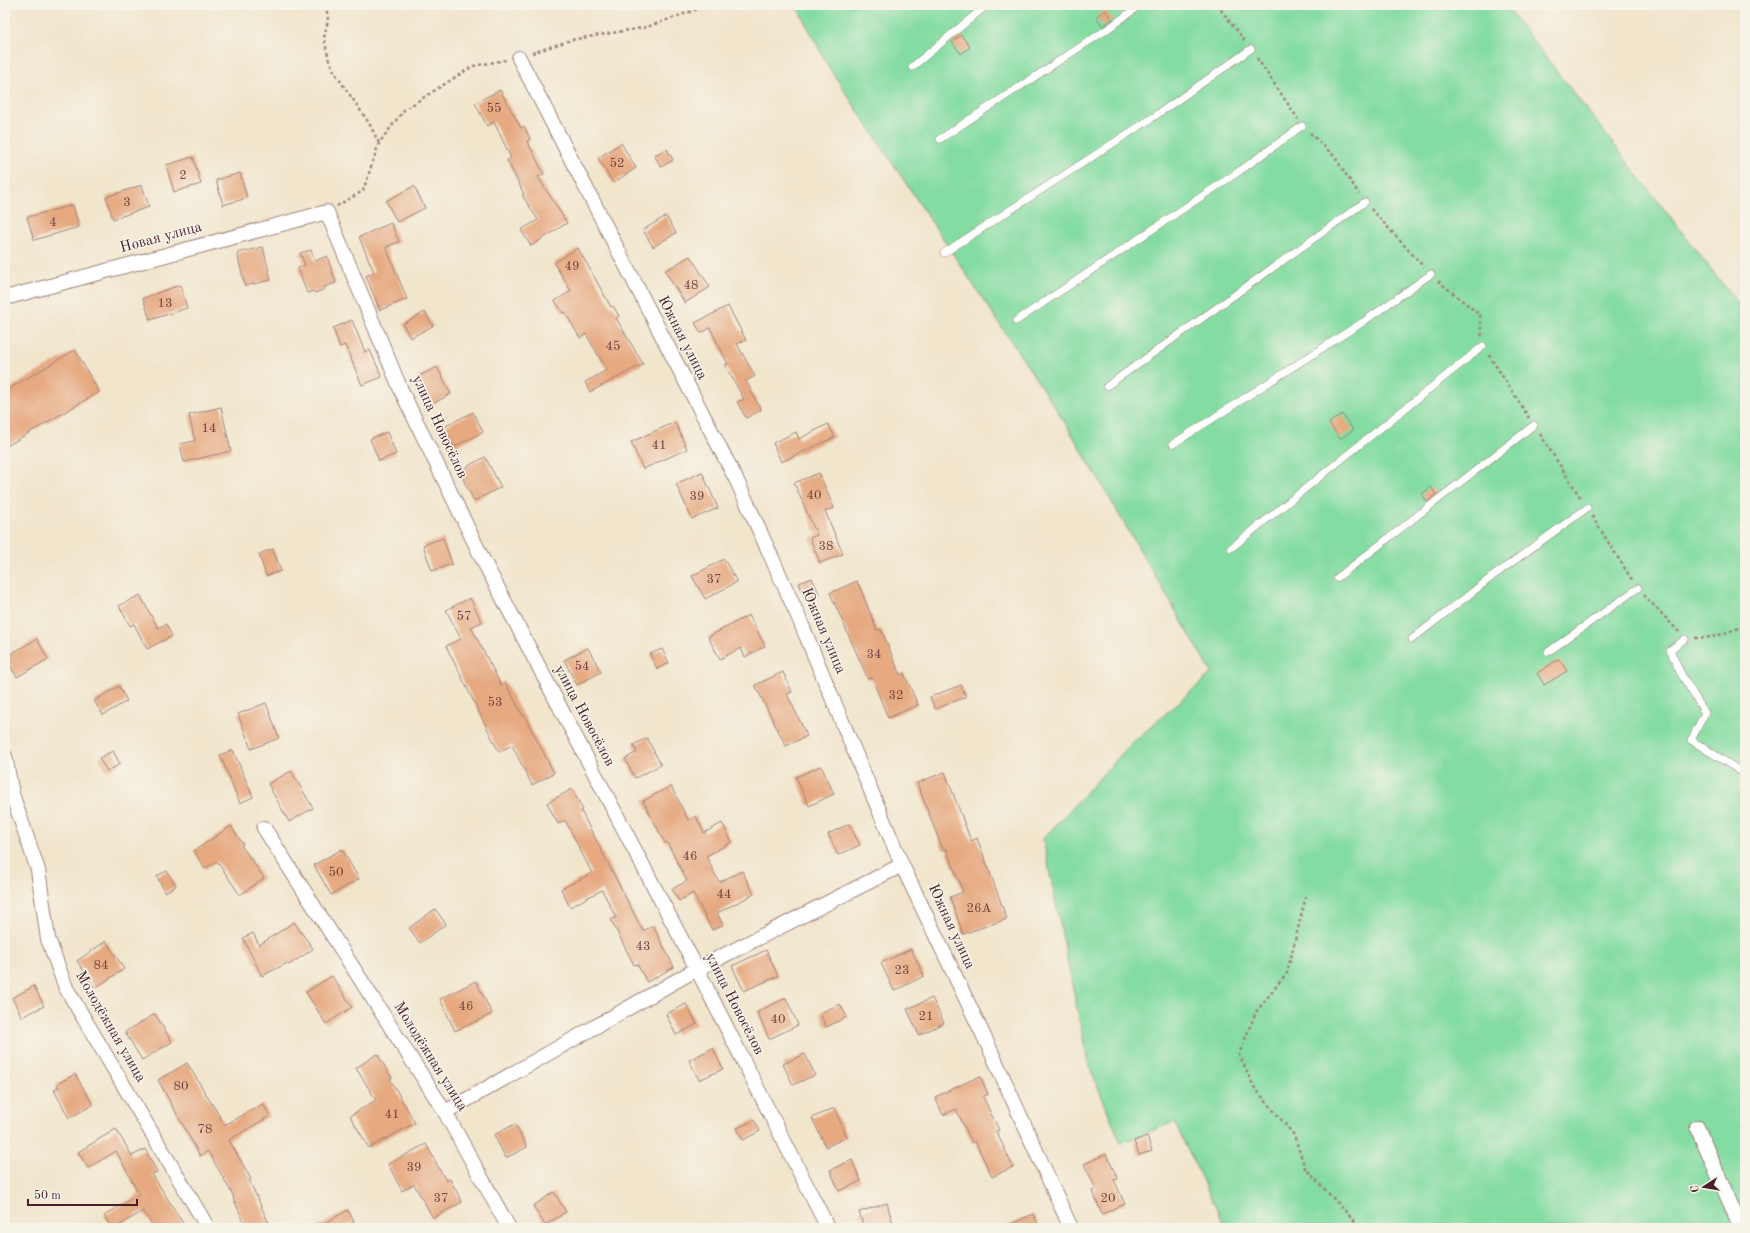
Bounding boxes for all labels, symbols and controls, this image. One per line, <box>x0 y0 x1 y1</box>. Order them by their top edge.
house number: 55 <box>486 102 502 115</box>
house number: 52 <box>609 157 625 170</box>
house number: 2 <box>179 169 187 182</box>
house number: 3 <box>123 196 131 209</box>
house number: 4 <box>49 216 57 229</box>
street label: Новая улица <box>118 220 204 256</box>
house number: 49 <box>564 260 580 273</box>
house number: 48 <box>683 279 699 292</box>
street label: Южная улица <box>654 294 710 383</box>
house number: 13 <box>157 297 173 310</box>
house number: 45 <box>605 340 621 353</box>
street label: улица Новосёлов <box>409 373 469 481</box>
house number: 14 <box>201 422 217 435</box>
house number: 41 <box>651 439 667 452</box>
house number: 40 <box>806 489 822 502</box>
house number: 39 <box>689 490 705 503</box>
house number: 38 <box>818 540 834 553</box>
house number: 37 <box>706 573 722 586</box>
street label: Южная улица <box>798 586 848 677</box>
house number: 57 <box>456 610 472 623</box>
house number: 34 <box>866 648 882 661</box>
house number: 54 <box>574 660 590 673</box>
street label: улица Новосёлов <box>551 663 617 769</box>
house number: 32 <box>888 689 904 702</box>
house number: 53 <box>487 696 503 709</box>
house number: 46 <box>682 850 698 863</box>
house number: 50 <box>328 866 344 879</box>
street label: Южная улица <box>925 882 977 972</box>
house number: 44 <box>716 888 732 901</box>
house number: 26А <box>966 902 992 915</box>
house number: 43 <box>635 940 651 953</box>
street label: улица Новосёлов <box>702 951 766 1057</box>
house number: 84 <box>93 959 109 972</box>
house number: 23 <box>894 964 910 977</box>
street label: Молодёжная улица <box>72 969 148 1086</box>
street label: Молодёжная улица <box>390 1000 470 1115</box>
house number: 46 <box>458 1000 474 1013</box>
house number: 21 <box>918 1010 934 1023</box>
house number: 40 <box>770 1013 786 1026</box>
house number: 80 <box>173 1080 189 1093</box>
house number: 41 <box>384 1108 400 1121</box>
house number: 78 <box>197 1123 213 1136</box>
house number: 39 <box>406 1161 422 1174</box>
north arrow <box>1684 1167 1724 1207</box>
scale bar <box>28 1181 137 1207</box>
text: С <box>1690 1184 1702 1193</box>
text: 50 m <box>34 1189 61 1202</box>
house number: 37 <box>433 1192 449 1205</box>
house number: 20 <box>1100 1192 1116 1205</box>

